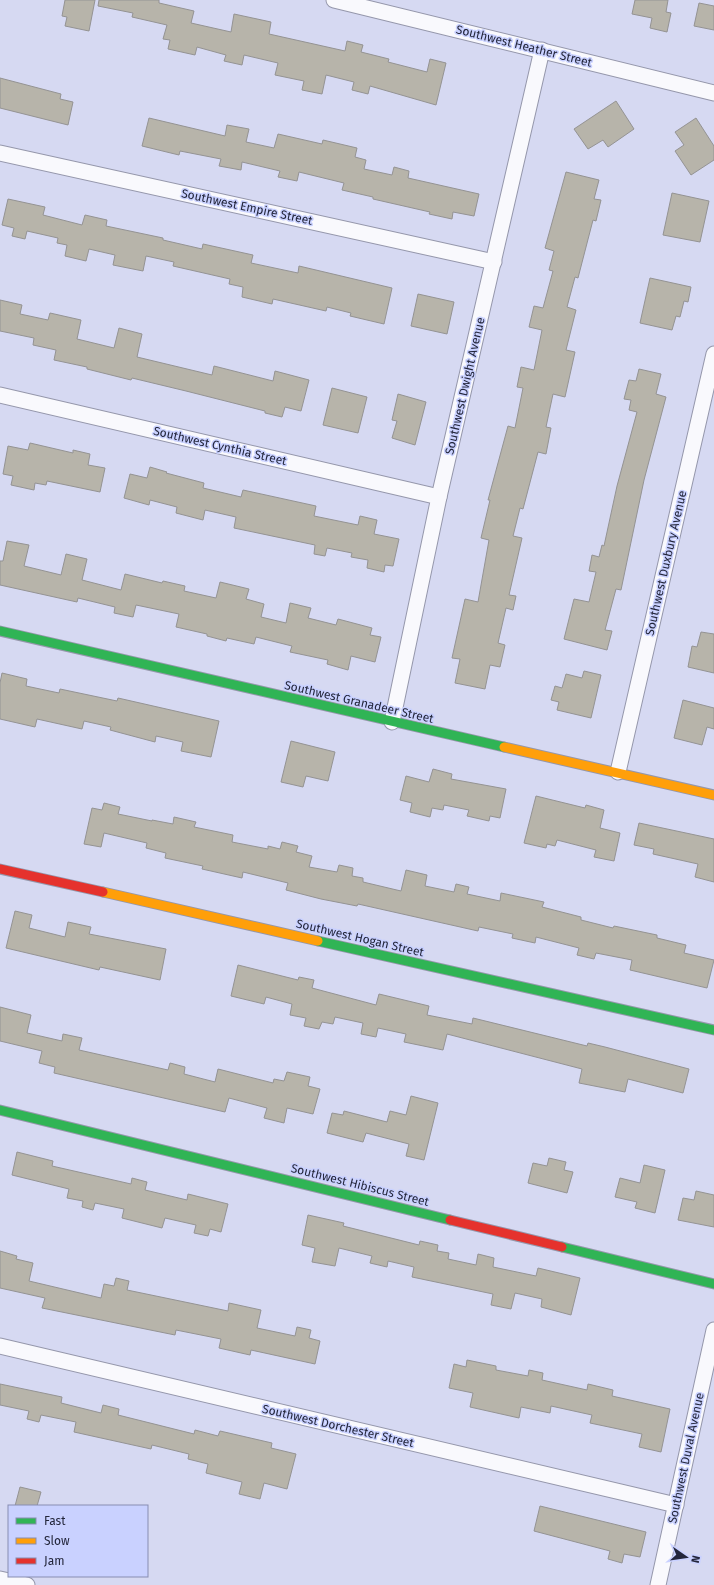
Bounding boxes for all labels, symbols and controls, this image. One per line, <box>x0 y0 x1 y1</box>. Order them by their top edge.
street label: Southwest Heather Street <box>455 22 594 70</box>
street label: Southwest Empire Street <box>180 186 315 228</box>
street label: Southwest Dwight Avenue <box>442 316 488 456</box>
street label: Southwest Cynthia Street <box>152 424 289 468</box>
street label: Southwest Duxbury Avenue <box>642 489 690 637</box>
street label: Southwest Granadeer Street <box>283 678 436 726</box>
street label: Southwest Hogan Street <box>295 916 426 960</box>
street label: Southwest Hibiscus Street <box>290 1161 431 1209</box>
street label: Southwest Duval Avenue <box>665 1391 707 1525</box>
street label: Southwest Dorchester Street <box>261 1402 416 1450</box>
legend <box>8 1505 148 1577</box>
text: Fast <box>44 1514 66 1528</box>
text: Slow <box>44 1534 70 1548</box>
north arrow <box>666 1537 706 1577</box>
text: Jam <box>44 1554 64 1568</box>
text: N <box>688 1554 702 1564</box>

